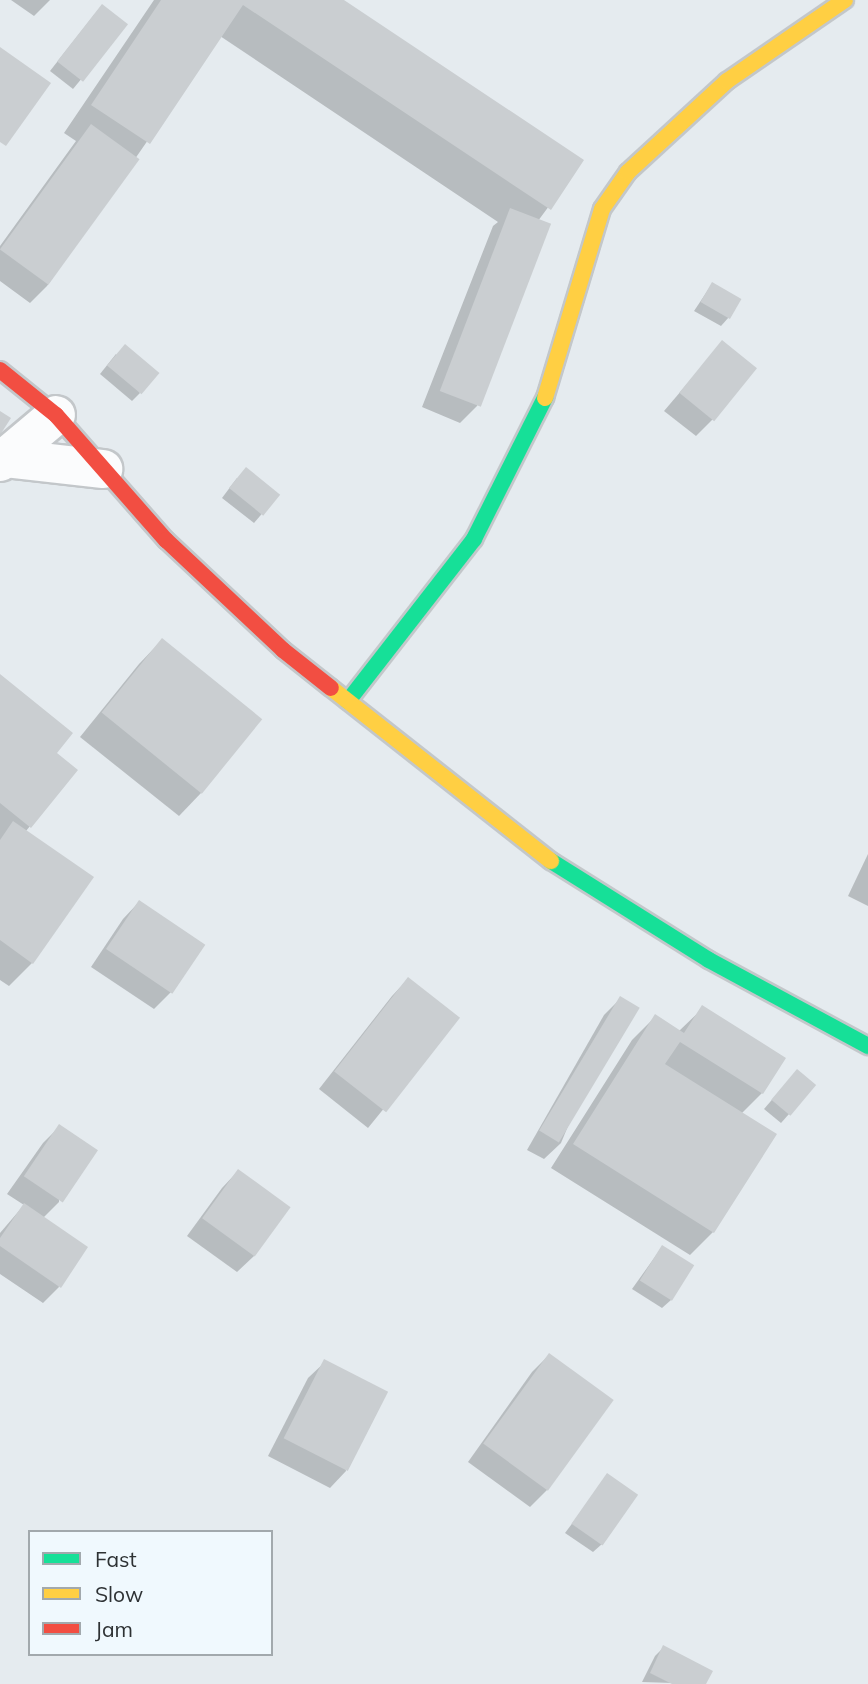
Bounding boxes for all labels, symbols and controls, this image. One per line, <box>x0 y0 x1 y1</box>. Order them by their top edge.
legend <box>28 1530 273 1656</box>
text: Fast <box>95 1546 137 1572</box>
text: Slow <box>95 1581 143 1607</box>
text: Jam <box>95 1616 133 1642</box>

